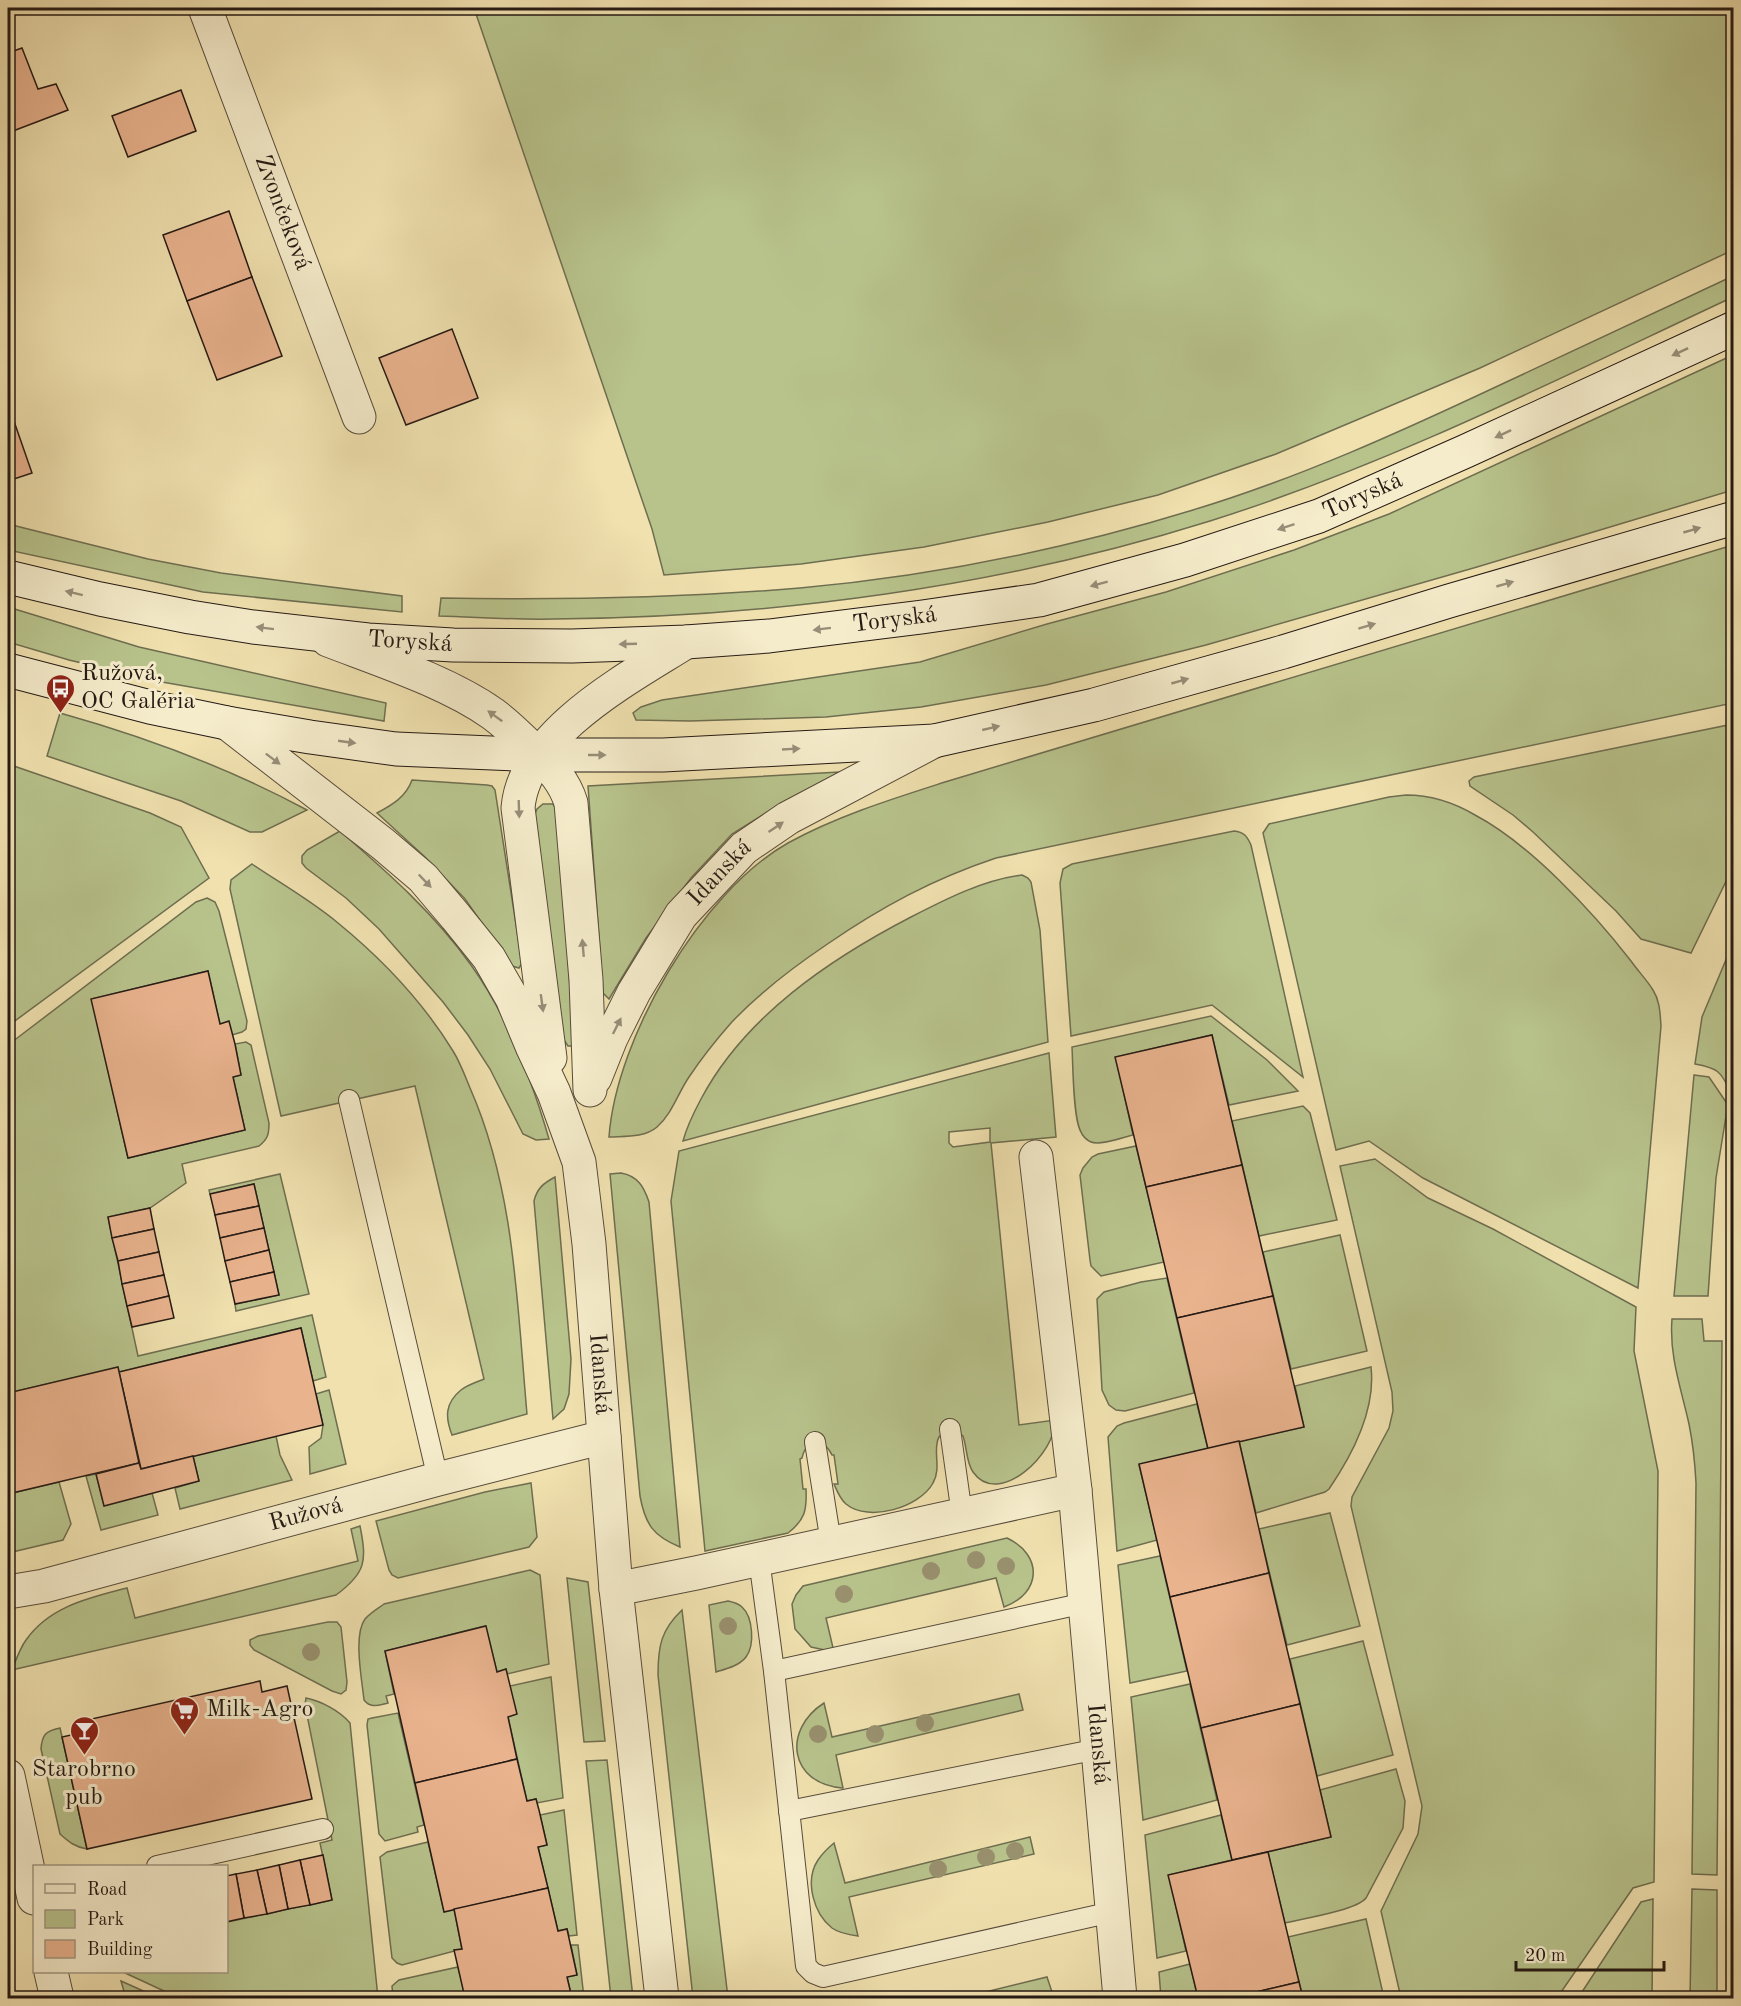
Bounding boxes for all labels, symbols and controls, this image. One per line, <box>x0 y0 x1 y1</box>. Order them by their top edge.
street label: Zvončeková <box>250 152 315 274</box>
one-way arrow <box>1672 348 1689 357</box>
one-way arrow <box>1495 429 1512 438</box>
street label: Toryská <box>1319 468 1406 525</box>
one-way arrow <box>1277 523 1295 532</box>
one-way arrow <box>1683 525 1701 534</box>
one-way arrow <box>1090 579 1108 589</box>
one-way arrow <box>1496 579 1514 588</box>
one-way arrow <box>65 587 83 597</box>
street label: Toryská <box>851 603 939 638</box>
one-way arrow <box>1358 621 1376 630</box>
one-way arrow <box>256 624 275 633</box>
one-way arrow <box>812 625 831 634</box>
street label: Toryská <box>367 628 453 657</box>
one-way arrow <box>618 640 637 649</box>
place label: Ružová, OC Galéria <box>81 662 196 714</box>
bus stop icon: Ružová, OC Galéria <box>44 672 76 714</box>
one-way arrow <box>1171 676 1189 685</box>
one-way arrow <box>487 710 503 722</box>
one-way arrow <box>982 723 1000 733</box>
one-way arrow <box>337 737 356 747</box>
one-way arrow <box>782 745 801 754</box>
one-way arrow <box>587 750 606 760</box>
one-way arrow <box>266 752 281 764</box>
one-way arrow <box>515 800 524 819</box>
one-way arrow <box>767 821 783 833</box>
street label: Idanská <box>684 835 756 911</box>
one-way arrow <box>417 874 431 888</box>
one-way arrow <box>578 939 588 958</box>
one-way arrow <box>538 993 547 1012</box>
one-way arrow <box>612 1017 622 1034</box>
street label: Idanská <box>584 1332 614 1416</box>
street label: Ružová <box>267 1493 346 1536</box>
supermarket icon: Milk-Agro <box>169 1694 201 1736</box>
place label: Milk-Agro <box>206 1698 313 1722</box>
street label: Idanská <box>1082 1702 1113 1786</box>
bar icon: Starobrno pub <box>68 1714 100 1756</box>
place label: Starobrno pub <box>32 1758 136 1810</box>
legend <box>33 1865 228 1973</box>
text: Road <box>87 1881 127 1899</box>
text: Park <box>87 1911 124 1929</box>
scale bar <box>1516 1934 1664 1972</box>
text: Building <box>87 1941 153 1959</box>
text: 20 m <box>1525 1947 1565 1965</box>

